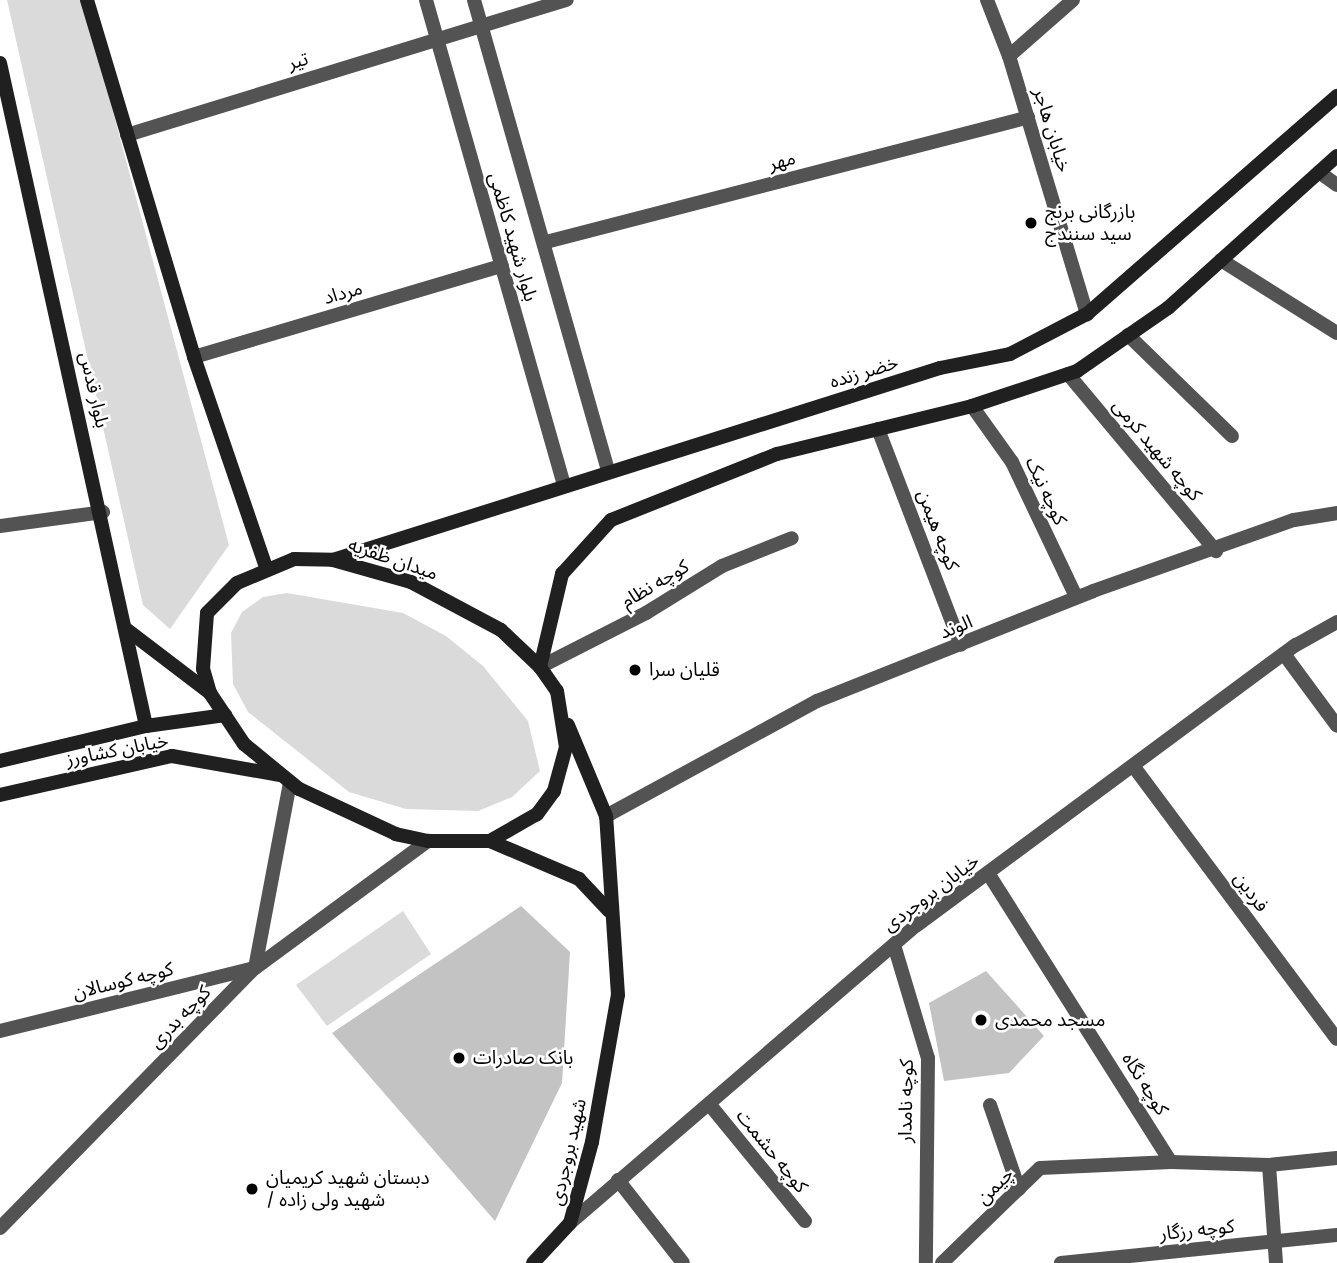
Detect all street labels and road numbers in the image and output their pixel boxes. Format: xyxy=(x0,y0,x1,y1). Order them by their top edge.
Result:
street label: تیر xyxy=(285,47,311,75)
street label: خیابان هاجر xyxy=(1028,85,1076,175)
street label: مهر xyxy=(766,146,798,176)
street label: بلوار شهید کاظمی xyxy=(484,170,542,304)
street label: مرداد xyxy=(321,277,365,309)
street label: بلوار قدس xyxy=(74,350,114,430)
street label: خضر زنده xyxy=(827,351,901,393)
street label: کوچه شهید کرمی xyxy=(1108,394,1206,506)
street label: کوچه نیک xyxy=(1020,453,1072,529)
street label: کوچه هیمن xyxy=(912,486,964,574)
street label: میدان ظفریه xyxy=(345,533,441,585)
street label: کوچه نظام xyxy=(617,555,693,613)
street label: الوند xyxy=(936,610,976,644)
street label: خیابان کشاورز xyxy=(64,729,170,771)
street label: خیابان بروجردی xyxy=(878,849,984,937)
street label: فردین xyxy=(1229,868,1273,916)
street label: کوچه کوسالان xyxy=(70,957,176,1005)
street label: کوچه بدری xyxy=(145,981,215,1053)
street label: کوچه نگاه xyxy=(1117,1048,1173,1120)
street label: کوچه نامدار xyxy=(894,1059,918,1143)
street label: شهید بروجردی xyxy=(545,1096,591,1208)
street label: کوچه حشمت xyxy=(731,1105,813,1197)
street label: چیمن xyxy=(972,1163,1018,1209)
street label: کوچه رزگار xyxy=(1158,1215,1236,1245)

